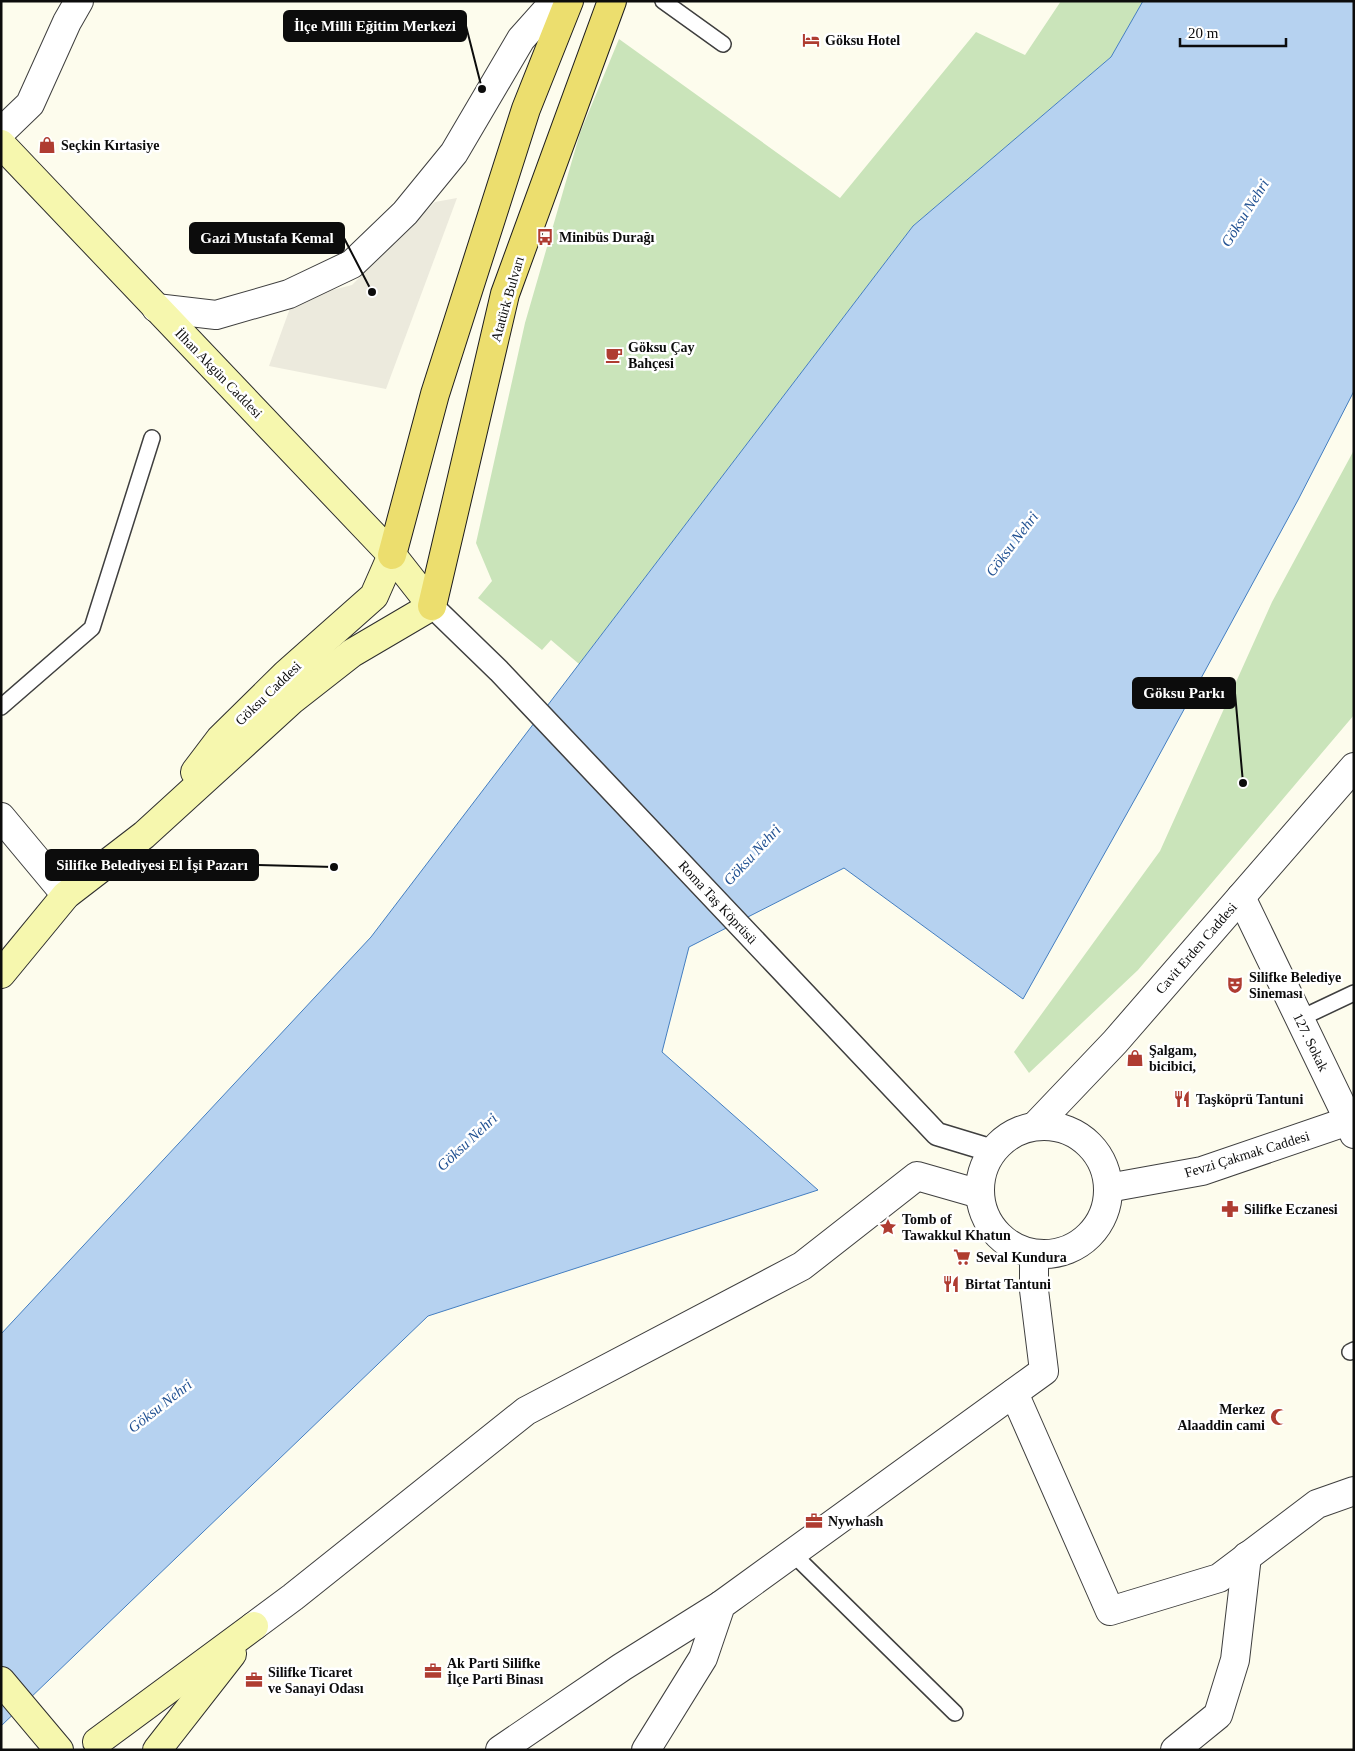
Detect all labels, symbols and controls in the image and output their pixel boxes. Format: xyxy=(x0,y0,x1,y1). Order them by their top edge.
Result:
callout: İlçe Milli Eğitim Merkezi xyxy=(284,11,466,41)
scale bar xyxy=(1180,15,1286,47)
text: İlçe Milli Eğitim Merkezi xyxy=(294,18,456,34)
text: 20 m xyxy=(1188,25,1219,41)
hotel icon: Göksu Hotel xyxy=(801,30,821,50)
place label: Göksu Hotel xyxy=(825,33,900,48)
shop icon: Seçkin Kırtasiye xyxy=(37,135,57,155)
place label: Seçkin Kırtasiye xyxy=(61,138,159,153)
water label: Göksu Nehri xyxy=(1218,176,1272,250)
callout: Gazi Mustafa Kemal xyxy=(190,223,344,253)
bus stop icon: Minibüs Durağı xyxy=(535,227,555,247)
text: Gazi Mustafa Kemal xyxy=(200,230,334,246)
place label: Minibüs Durağı xyxy=(559,230,654,245)
street label: Atatürk Bulvarı xyxy=(488,255,527,344)
street label: İlhan Akgün Caddesi xyxy=(172,326,265,421)
place label: Göksu Çay Bahçesi xyxy=(628,340,695,371)
cafe icon: Göksu Çay Bahçesi xyxy=(604,345,624,365)
water label: Göksu Nehri xyxy=(983,509,1041,579)
street label: Göksu Caddesi xyxy=(233,658,304,728)
callout: Göksu Parkı xyxy=(1133,678,1235,708)
text: Göksu Parkı xyxy=(1143,685,1225,701)
water label: Göksu Nehri xyxy=(720,822,784,888)
callout: Silifke Belediyesi El İşi Pazarı xyxy=(46,850,258,880)
text: Silifke Belediyesi El İşi Pazarı xyxy=(56,857,248,873)
street label: Roma Taş Köprüsü xyxy=(675,858,760,947)
street label: Cavit Erden Caddesi xyxy=(1153,900,1240,997)
place label: Silifke Belediye Sineması xyxy=(1249,970,1341,1001)
theatre icon: Silifke Belediye Sineması xyxy=(1225,975,1245,995)
street label: 127. Sokak xyxy=(1290,1011,1331,1074)
place label: Şalgam, bicibici, xyxy=(1149,1043,1197,1074)
shop icon: Şalgam, bicibici, xyxy=(1125,1048,1145,1068)
restaurant icon: Taşköprü Tantuni xyxy=(1172,1089,1192,1109)
place label: Taşköprü Tantuni xyxy=(1196,1092,1303,1107)
water label: Göksu Nehri xyxy=(434,1110,500,1174)
street label: Fevzi Çakmak Caddesi xyxy=(1183,1128,1312,1181)
pharmacy icon: Silifke Eczanesi xyxy=(1220,1199,1240,1219)
place label: Silifke Eczanesi xyxy=(1244,1202,1338,1217)
place label: Tomb of Tawakkul Khatun xyxy=(902,1212,1011,1243)
place icon: Tomb of Tawakkul Khatun xyxy=(878,1217,898,1237)
supermarket icon: Seval Kundura xyxy=(952,1247,972,1267)
place label: Seval Kundura xyxy=(976,1250,1067,1265)
restaurant icon: Birtat Tantuni xyxy=(941,1274,961,1294)
place label: Birtat Tantuni xyxy=(965,1277,1051,1292)
water label: Göksu Nehri xyxy=(125,1376,195,1436)
place label: Merkez Alaaddin cami xyxy=(1177,1402,1265,1433)
mosque icon: Merkez Alaaddin cami xyxy=(1269,1407,1289,1427)
office icon: Nywhash xyxy=(804,1511,824,1531)
place label: Nywhash xyxy=(828,1514,883,1529)
place label: Ak Parti Silifke İlçe Parti Binası xyxy=(447,1656,544,1687)
office icon: Ak Parti Silifke İlçe Parti Binası xyxy=(423,1661,443,1681)
place label: Silifke Ticaret ve Sanayi Odası xyxy=(268,1665,364,1696)
office icon: Silifke Ticaret ve Sanayi Odası xyxy=(244,1670,264,1690)

